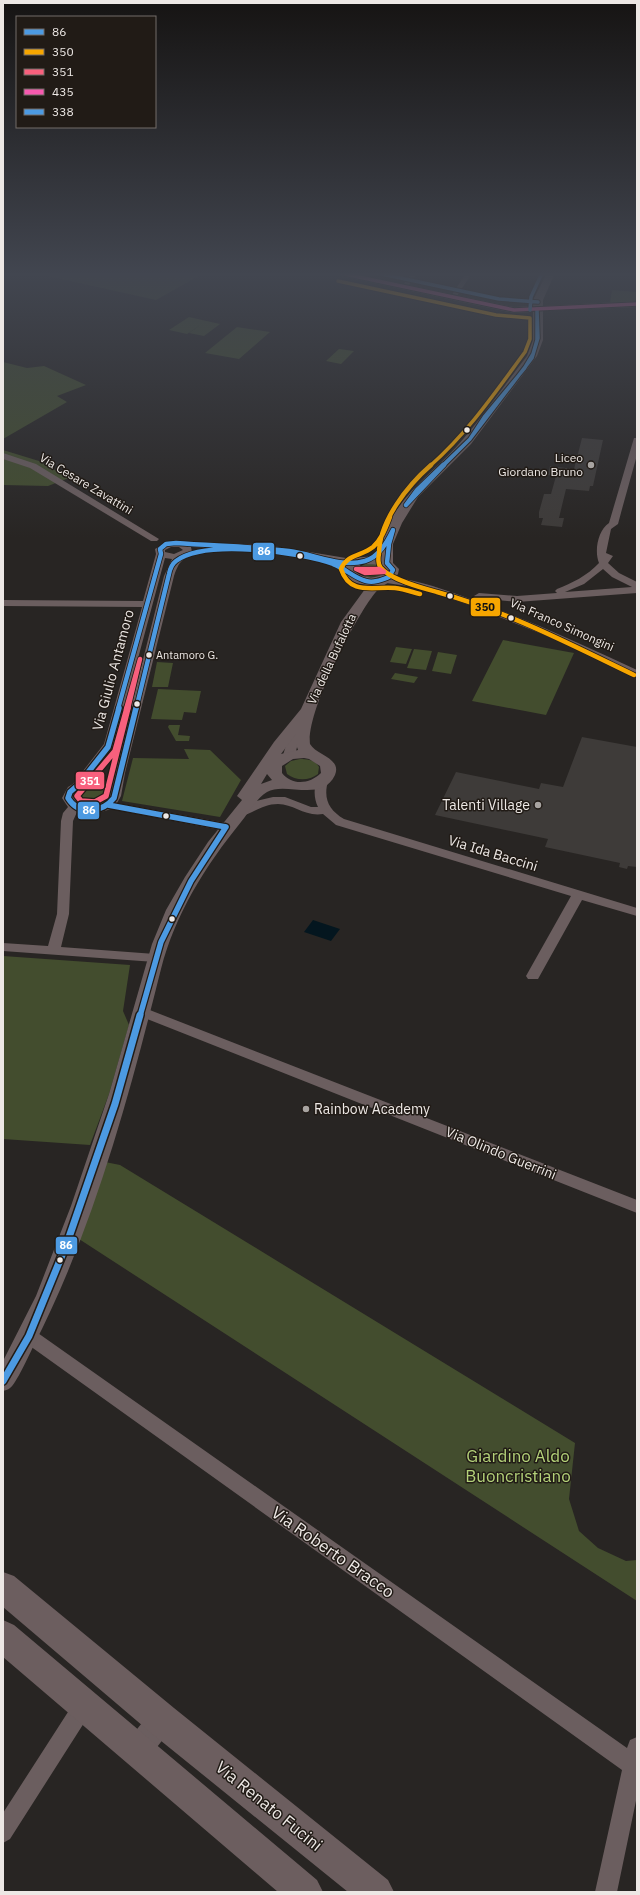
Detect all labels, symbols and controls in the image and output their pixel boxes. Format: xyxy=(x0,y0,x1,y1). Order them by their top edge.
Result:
legend xyxy=(16,16,156,128)
text: 86 xyxy=(52,24,66,39)
text: 350 xyxy=(52,44,74,59)
text: 351 xyxy=(52,64,74,79)
text: 435 xyxy=(52,84,74,99)
text: 338 xyxy=(52,104,74,119)
unlabelled marker xyxy=(462,425,472,435)
street label: Via Cesare Zavattini xyxy=(37,450,136,517)
place label: Liceo Giordano Bruno xyxy=(498,450,583,479)
marker: Liceo Giordano Bruno xyxy=(586,460,596,470)
line badge: 86 xyxy=(252,542,275,561)
text: 86 xyxy=(257,544,271,558)
unlabelled marker xyxy=(295,551,305,561)
unlabelled marker xyxy=(445,591,455,601)
street label: Via Franco Simongini xyxy=(508,595,617,654)
line badge: 350 xyxy=(470,597,501,617)
text: 350 xyxy=(475,600,495,614)
street label: Via Giulio Antamoro xyxy=(88,607,138,733)
street label: Via della Bufalotta xyxy=(304,610,359,707)
unlabelled marker xyxy=(506,613,516,623)
place label: Antamoro G. xyxy=(156,648,218,662)
marker: Antamoro G. xyxy=(144,650,154,660)
unlabelled marker xyxy=(132,699,142,709)
line badge: 351 xyxy=(75,771,105,790)
text: 351 xyxy=(80,774,100,788)
place label: Talenti Village xyxy=(442,796,530,814)
marker: Talenti Village xyxy=(533,800,543,810)
line badge: 86 xyxy=(77,801,100,820)
text: 86 xyxy=(82,803,96,817)
unlabelled marker xyxy=(161,811,171,821)
street label: Via Ida Baccini xyxy=(446,831,540,875)
unlabelled marker xyxy=(167,914,177,924)
place label: Rainbow Academy xyxy=(314,1100,430,1118)
marker: Rainbow Academy xyxy=(301,1104,311,1114)
street label: Via Olindo Guerrini xyxy=(443,1123,559,1183)
line badge: 86 xyxy=(55,1236,78,1255)
text: 86 xyxy=(59,1238,73,1252)
unlabelled marker xyxy=(55,1255,65,1265)
park label: Giardino Aldo Buoncristiano xyxy=(465,1445,571,1487)
street label: Via Roberto Bracco xyxy=(267,1501,399,1603)
street label: Via Renato Fucini xyxy=(211,1756,327,1856)

